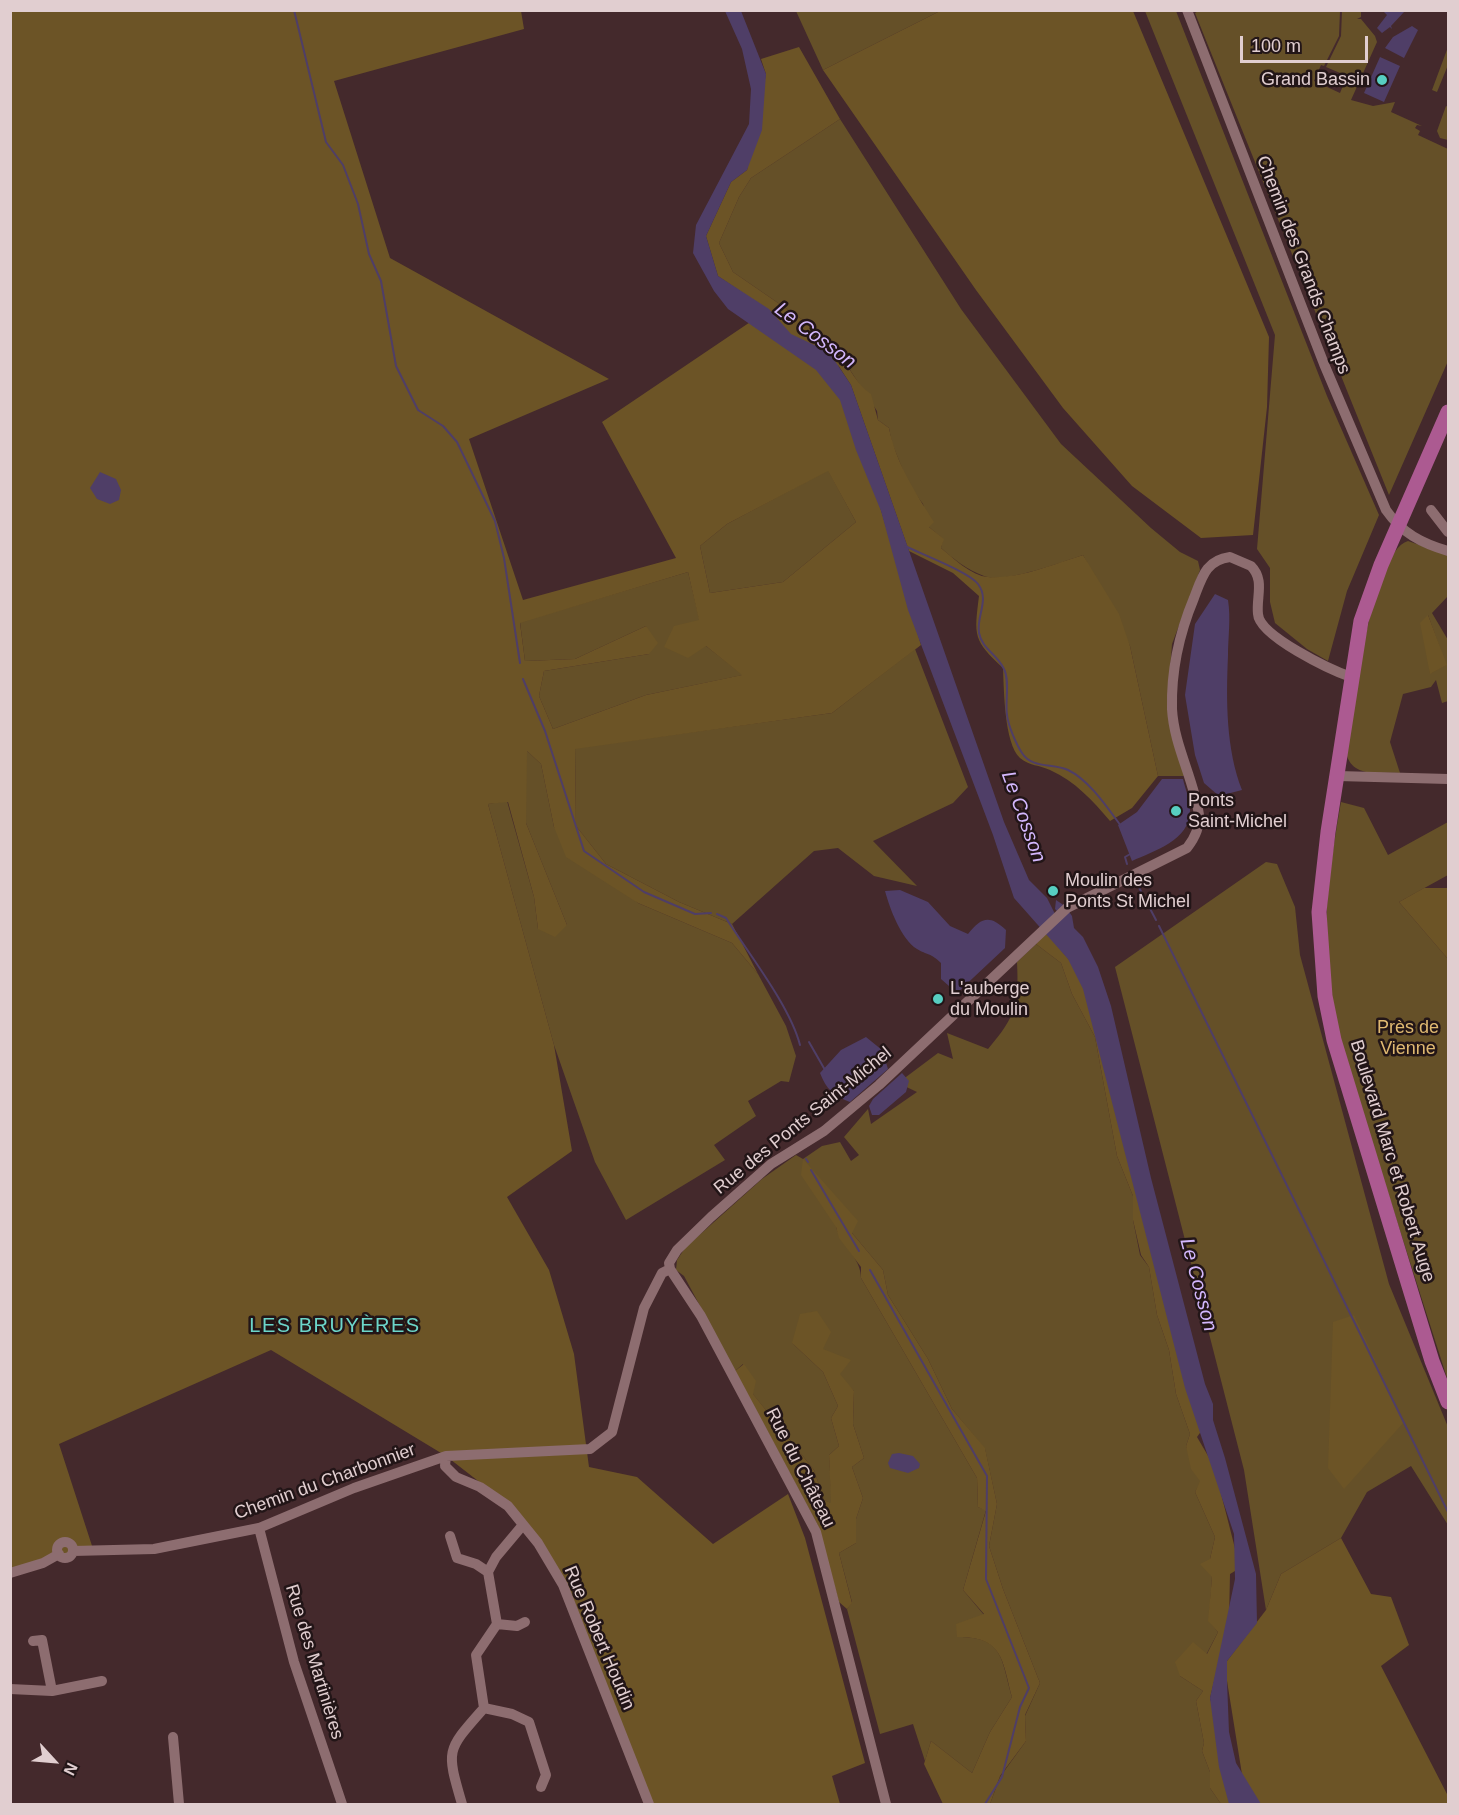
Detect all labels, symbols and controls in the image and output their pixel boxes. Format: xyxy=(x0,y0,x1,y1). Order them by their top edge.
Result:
scale bar xyxy=(1243,24,1370,62)
text: 100 m xyxy=(1251,36,1301,56)
place label: Grand Bassin xyxy=(1261,69,1370,91)
marker: Grand Bassin xyxy=(1375,73,1389,87)
street label: Chemin des Grands Champs xyxy=(1251,153,1355,377)
water label: Le Cosson xyxy=(770,298,860,374)
water label: Le Cosson xyxy=(995,768,1051,866)
place label: Ponts Saint-Michel xyxy=(1188,790,1287,832)
marker: Ponts Saint-Michel xyxy=(1169,804,1183,818)
place label: Moulin des Ponts St Michel xyxy=(1065,870,1190,912)
marker: Moulin des Ponts St Michel xyxy=(1046,884,1060,898)
place label: L'auberge du Moulin xyxy=(950,978,1030,1020)
marker: L'auberge du Moulin xyxy=(931,992,945,1006)
park label: Près de Vienne xyxy=(1377,1017,1439,1060)
street label: Boulevard Marc et Robert Auge xyxy=(1345,1037,1439,1285)
street label: Rue des Ponts Saint-Michel xyxy=(710,1043,896,1199)
water label: Le Cosson xyxy=(1174,1236,1222,1334)
district label: LES BRUYÈRES xyxy=(249,1314,421,1338)
street label: Rue du Château xyxy=(761,1405,839,1531)
street label: Chemin du Charbonnier xyxy=(232,1439,418,1525)
street label: Rue Robert Houdin xyxy=(559,1563,639,1713)
street label: Rue des Martinières xyxy=(280,1582,348,1742)
north arrow xyxy=(24,1731,84,1791)
text: N xyxy=(60,1760,81,1778)

